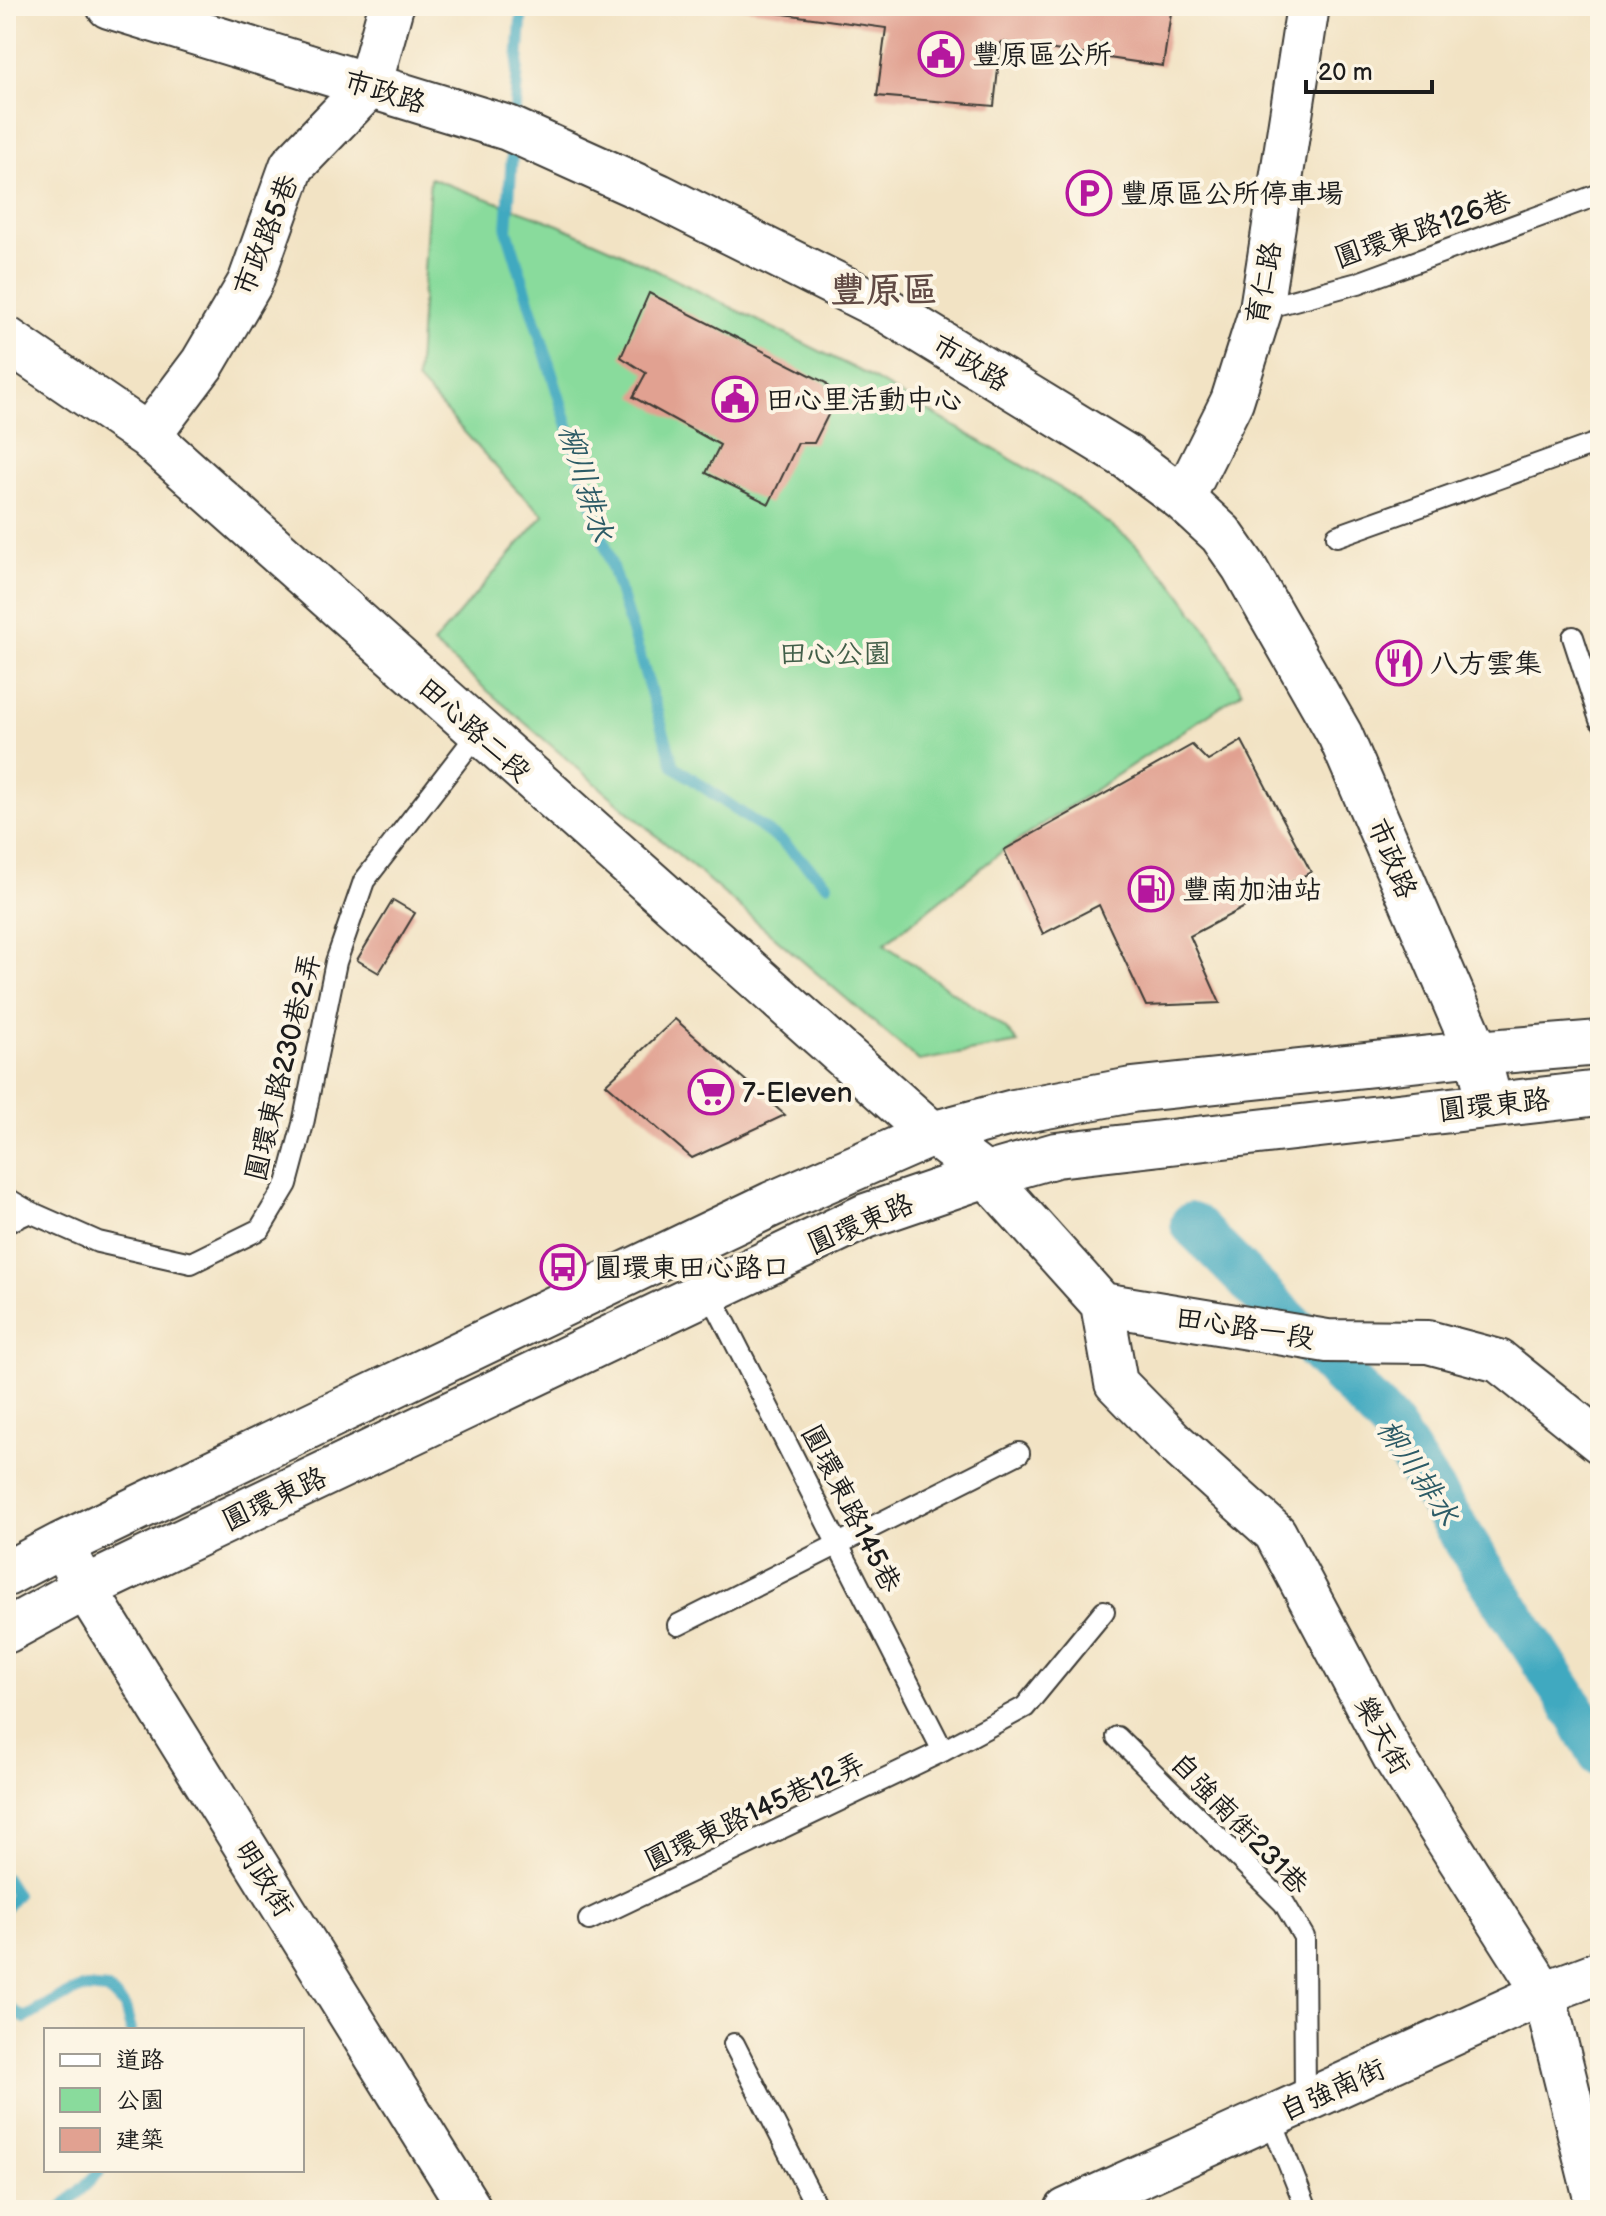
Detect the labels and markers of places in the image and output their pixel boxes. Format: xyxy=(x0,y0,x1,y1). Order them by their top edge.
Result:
public building icon: 豐原區公所 xyxy=(917,30,965,78)
place label: 豐原區公所 xyxy=(972,39,1112,72)
parking icon: 豐原區公所停車場 xyxy=(1065,169,1113,217)
place label: 豐原區公所停車場 xyxy=(1120,178,1344,211)
public building icon: 田心里活動中心 xyxy=(711,375,759,423)
place label: 田心里活動中心 xyxy=(766,384,962,417)
restaurant icon: 八方雲集 xyxy=(1375,639,1423,687)
place label: 八方雲集 xyxy=(1430,648,1542,681)
fuel station icon: 豐南加油站 xyxy=(1127,865,1175,913)
place label: 豐南加油站 xyxy=(1182,874,1322,907)
supermarket icon: 7-Eleven xyxy=(687,1068,735,1116)
place label: 7-Eleven xyxy=(742,1077,853,1110)
bus stop icon: 圓環東田心路口 xyxy=(539,1243,587,1291)
place label: 圓環東田心路口 xyxy=(594,1252,790,1285)

